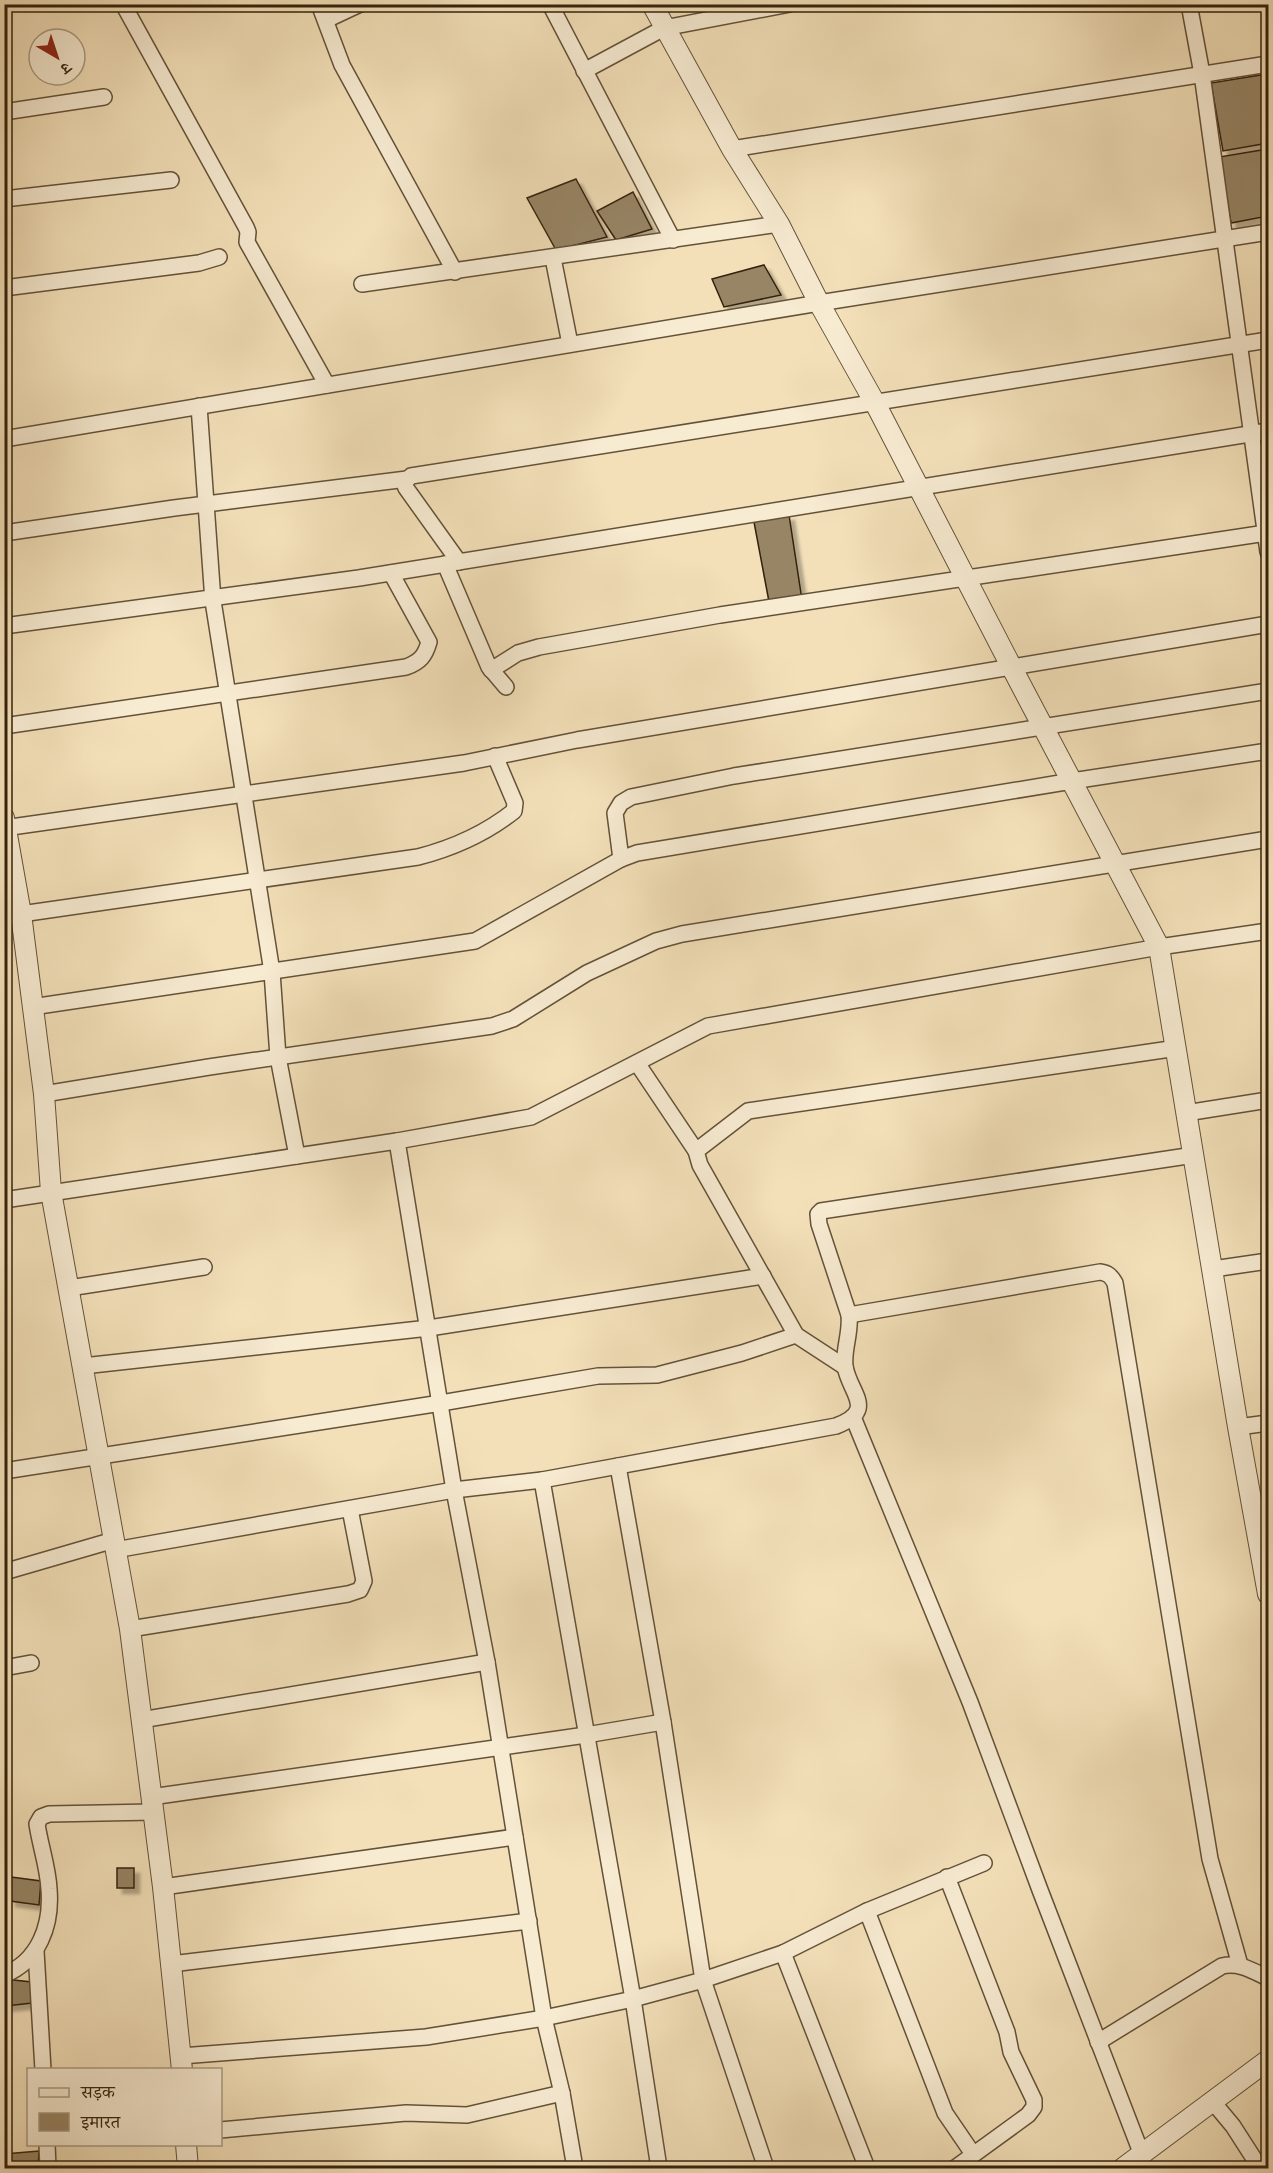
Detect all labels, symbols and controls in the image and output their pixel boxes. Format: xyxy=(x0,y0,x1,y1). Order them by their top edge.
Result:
north arrow xyxy=(27,27,87,87)
text: उ xyxy=(56,58,74,77)
legend xyxy=(27,2068,222,2146)
text: सड़क xyxy=(80,2084,116,2102)
text: इमारत xyxy=(80,2114,121,2132)

